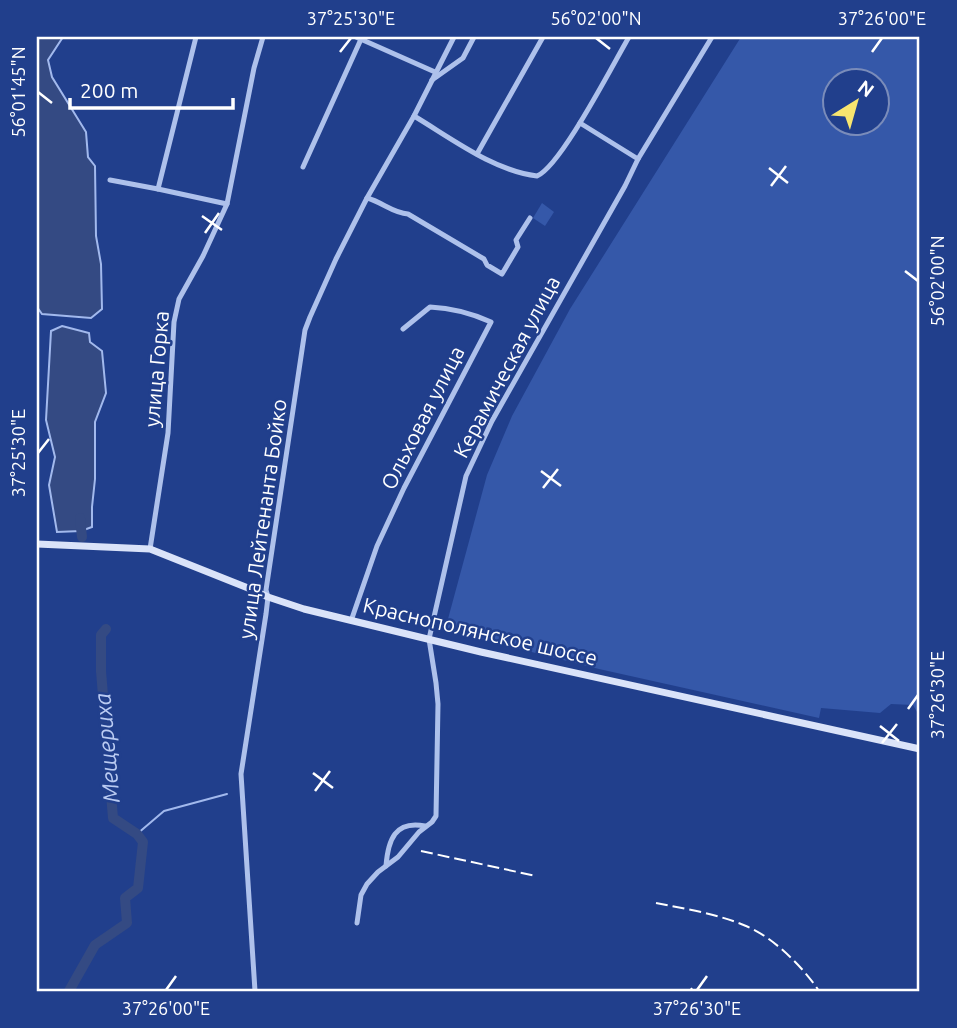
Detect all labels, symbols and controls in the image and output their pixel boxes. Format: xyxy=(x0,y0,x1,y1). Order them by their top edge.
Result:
text: 37°25'30"E xyxy=(307,8,395,28)
text: 56°02'00"N xyxy=(550,8,642,28)
text: 37°26'00"E xyxy=(838,8,926,28)
text: 56°01'45"N xyxy=(8,46,28,138)
scale bar xyxy=(70,66,233,110)
north arrow xyxy=(820,66,890,136)
text: N xyxy=(854,75,879,101)
text: 200 m xyxy=(80,78,138,102)
text: 56°02'00"N xyxy=(927,235,947,327)
street label: Керамическая улица xyxy=(448,271,564,462)
street label: улица Горка xyxy=(139,310,173,428)
street label: Ольховая улица xyxy=(376,342,469,493)
street label: улица Лейтенанта Бойко xyxy=(233,397,291,641)
text: 37°25'30"E xyxy=(8,409,28,497)
street label: Краснополянское шоссе xyxy=(361,592,600,670)
text: 37°26'30"E xyxy=(927,651,947,739)
water label: Мещериха xyxy=(89,692,124,804)
text: 37°26'00"E xyxy=(122,998,210,1018)
text: 37°26'30"E xyxy=(653,998,741,1018)

